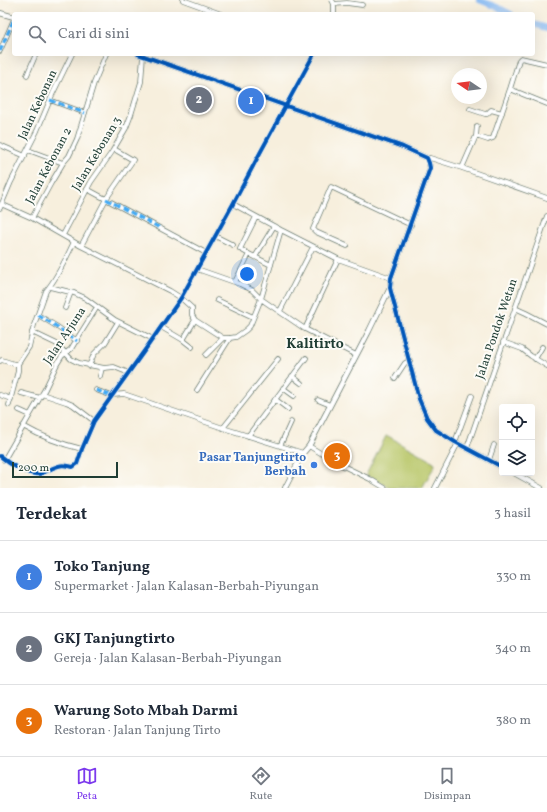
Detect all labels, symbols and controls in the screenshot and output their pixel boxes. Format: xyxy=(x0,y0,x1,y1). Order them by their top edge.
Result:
search box xyxy=(12,12,535,56)
icon: search xyxy=(26,23,48,45)
text: Cari di sini xyxy=(58,24,129,45)
street label: Jalan Kebonan xyxy=(15,67,61,143)
north arrow xyxy=(451,68,487,104)
pin: 2 xyxy=(186,85,212,115)
pin: 1 xyxy=(238,86,264,116)
street label: Jalan Kebonan 3 xyxy=(68,114,126,194)
street label: Jalan Kebonan 2 xyxy=(22,125,76,207)
your location xyxy=(237,264,257,284)
street label: Jalan Pondok Wetan xyxy=(472,277,522,381)
street label: Jalan Arjuna xyxy=(40,304,90,368)
district label: Kalitirto xyxy=(286,335,344,354)
map controls xyxy=(499,404,535,476)
button: locate xyxy=(499,404,535,440)
button: layers xyxy=(499,440,535,476)
pin: 3 xyxy=(324,441,350,471)
place label: Pasar Tanjungtirto Berbah xyxy=(199,450,306,480)
scale bar xyxy=(12,460,118,479)
marker: Pasar Tanjungtirto Berbah xyxy=(309,460,319,470)
text: 200 m xyxy=(18,461,49,476)
text: Terdekat xyxy=(16,503,87,526)
text: 3 hasil xyxy=(494,505,531,523)
text: Toko Tanjung xyxy=(54,557,150,578)
text: 1 xyxy=(26,568,32,586)
text: 330 m xyxy=(496,568,531,586)
text: Supermarket · Jalan Kalasan-Berbah-Piyungan xyxy=(54,578,319,596)
text: GKJ Tanjungtirto xyxy=(54,629,175,650)
text: 2 xyxy=(26,640,32,658)
text: 340 m xyxy=(495,640,531,658)
text: Gereja · Jalan Kalasan-Berbah-Piyungan xyxy=(54,650,282,668)
text: Warung Soto Mbah Darmi xyxy=(54,701,238,722)
text: 3 xyxy=(26,712,32,730)
text: 380 m xyxy=(496,712,531,730)
text: Restoran · Jalan Tanjung Tirto xyxy=(54,722,221,740)
tab: Peta xyxy=(76,765,98,804)
tab: Rute xyxy=(249,765,272,804)
tab: Disimpan xyxy=(424,765,471,804)

